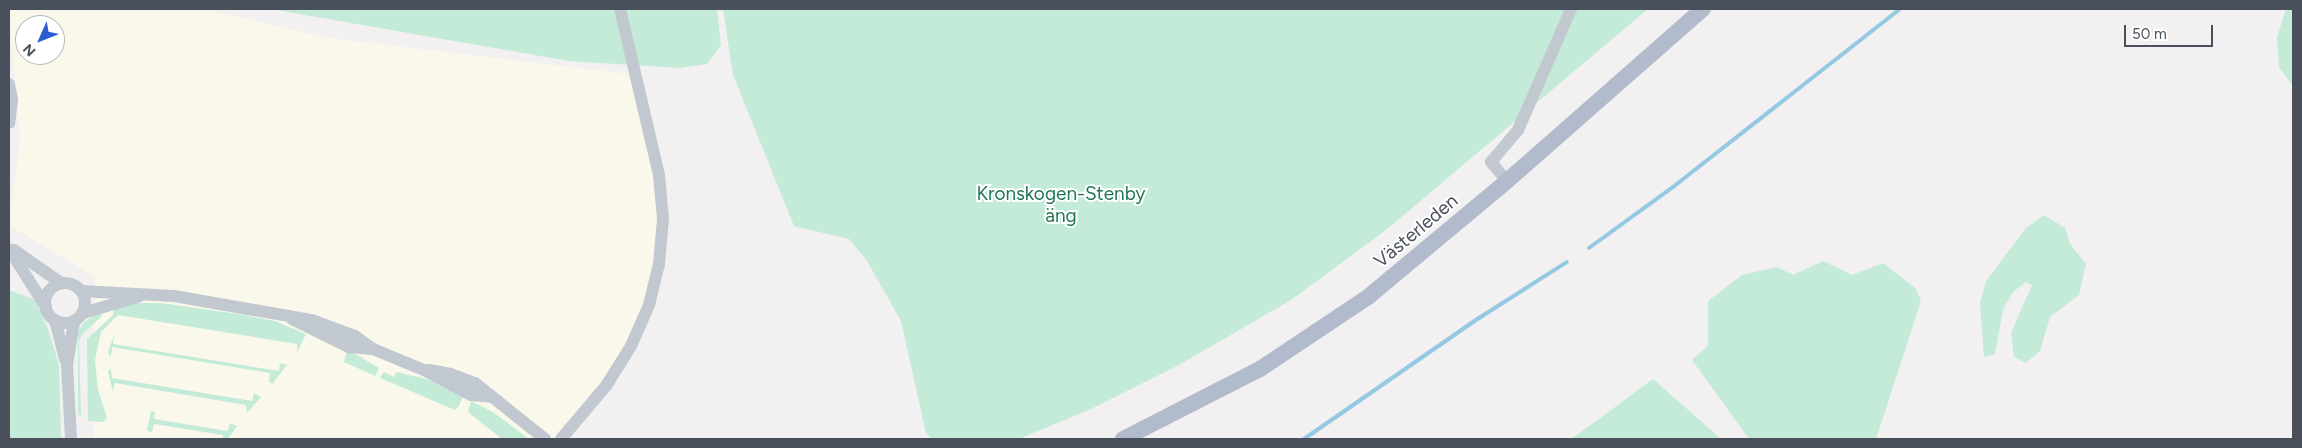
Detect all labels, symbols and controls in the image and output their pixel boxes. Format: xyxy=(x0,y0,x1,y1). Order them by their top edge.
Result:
north arrow xyxy=(15,15,65,65)
scale bar xyxy=(2127,15,2216,47)
text: 50 m xyxy=(2132,25,2167,43)
text: N xyxy=(20,40,39,60)
park label: Kronskogen-Stenby äng xyxy=(976,183,1146,227)
street label: Västerleden xyxy=(1369,189,1463,273)

